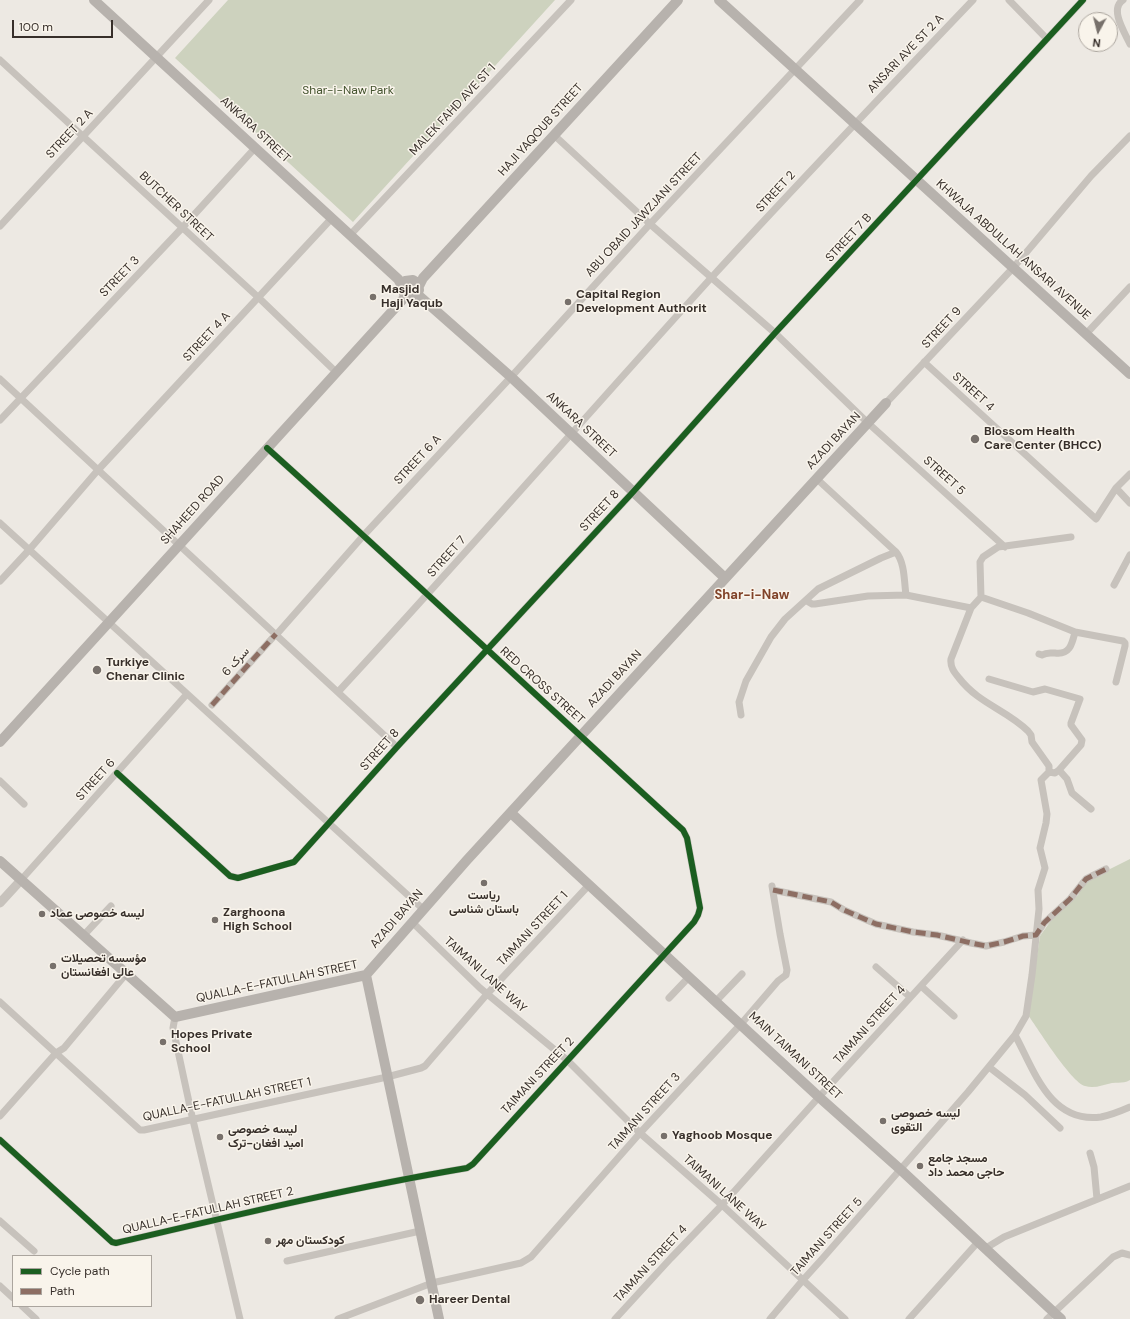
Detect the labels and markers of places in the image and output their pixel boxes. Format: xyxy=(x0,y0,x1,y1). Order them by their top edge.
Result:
place label: Masjid Haji Yaqub xyxy=(381,283,443,311)
place label: Capital Region Development Authorit xyxy=(576,288,707,316)
marker: Masjid Haji Yaqub xyxy=(368,292,378,302)
marker: Capital Region Development Authorit xyxy=(563,297,573,307)
place label: Blossom Health Care Center (BHCC) xyxy=(984,425,1102,453)
marker: Blossom Health Care Center (BHCC) xyxy=(969,433,981,445)
place label: Turkiye Chenar Clinic xyxy=(106,656,185,684)
marker: Turkiye Chenar Clinic xyxy=(91,664,103,676)
marker: ریاست باستان شناسی xyxy=(479,878,489,888)
place label: ریاست باستان شناسی xyxy=(449,889,519,917)
place label: Zarghoona High School xyxy=(223,906,292,934)
place label: لیسه خصوصی عماد xyxy=(50,907,145,921)
marker: لیسه خصوصی عماد xyxy=(37,909,47,919)
marker: Zarghoona High School xyxy=(210,915,220,925)
place label: مؤسسه تحصیلات عالی افغانستان xyxy=(61,952,147,980)
marker: مؤسسه تحصیلات عالی افغانستان xyxy=(48,961,58,971)
place label: Hopes Private School xyxy=(171,1028,252,1056)
marker: Hopes Private School xyxy=(158,1037,168,1047)
place label: لیسه خصوصی التقوی xyxy=(891,1107,960,1135)
marker: لیسه خصوصی التقوی xyxy=(878,1116,888,1126)
place label: لیسه خصوصی امید افغان-ترک xyxy=(228,1123,304,1151)
place label: Yaghoob Mosque xyxy=(672,1129,772,1143)
marker: Yaghoob Mosque xyxy=(659,1131,669,1141)
marker: لیسه خصوصی امید افغان-ترک xyxy=(215,1132,225,1142)
place label: مسجد جامع حاجی محمد داد xyxy=(928,1152,1004,1180)
marker: مسجد جامع حاجی محمد داد xyxy=(915,1161,925,1171)
place label: کودکستان مهر xyxy=(276,1234,345,1248)
marker: کودکستان مهر xyxy=(263,1236,273,1246)
place label: Hareer Dental xyxy=(429,1293,510,1307)
marker: Hareer Dental xyxy=(414,1294,426,1306)

